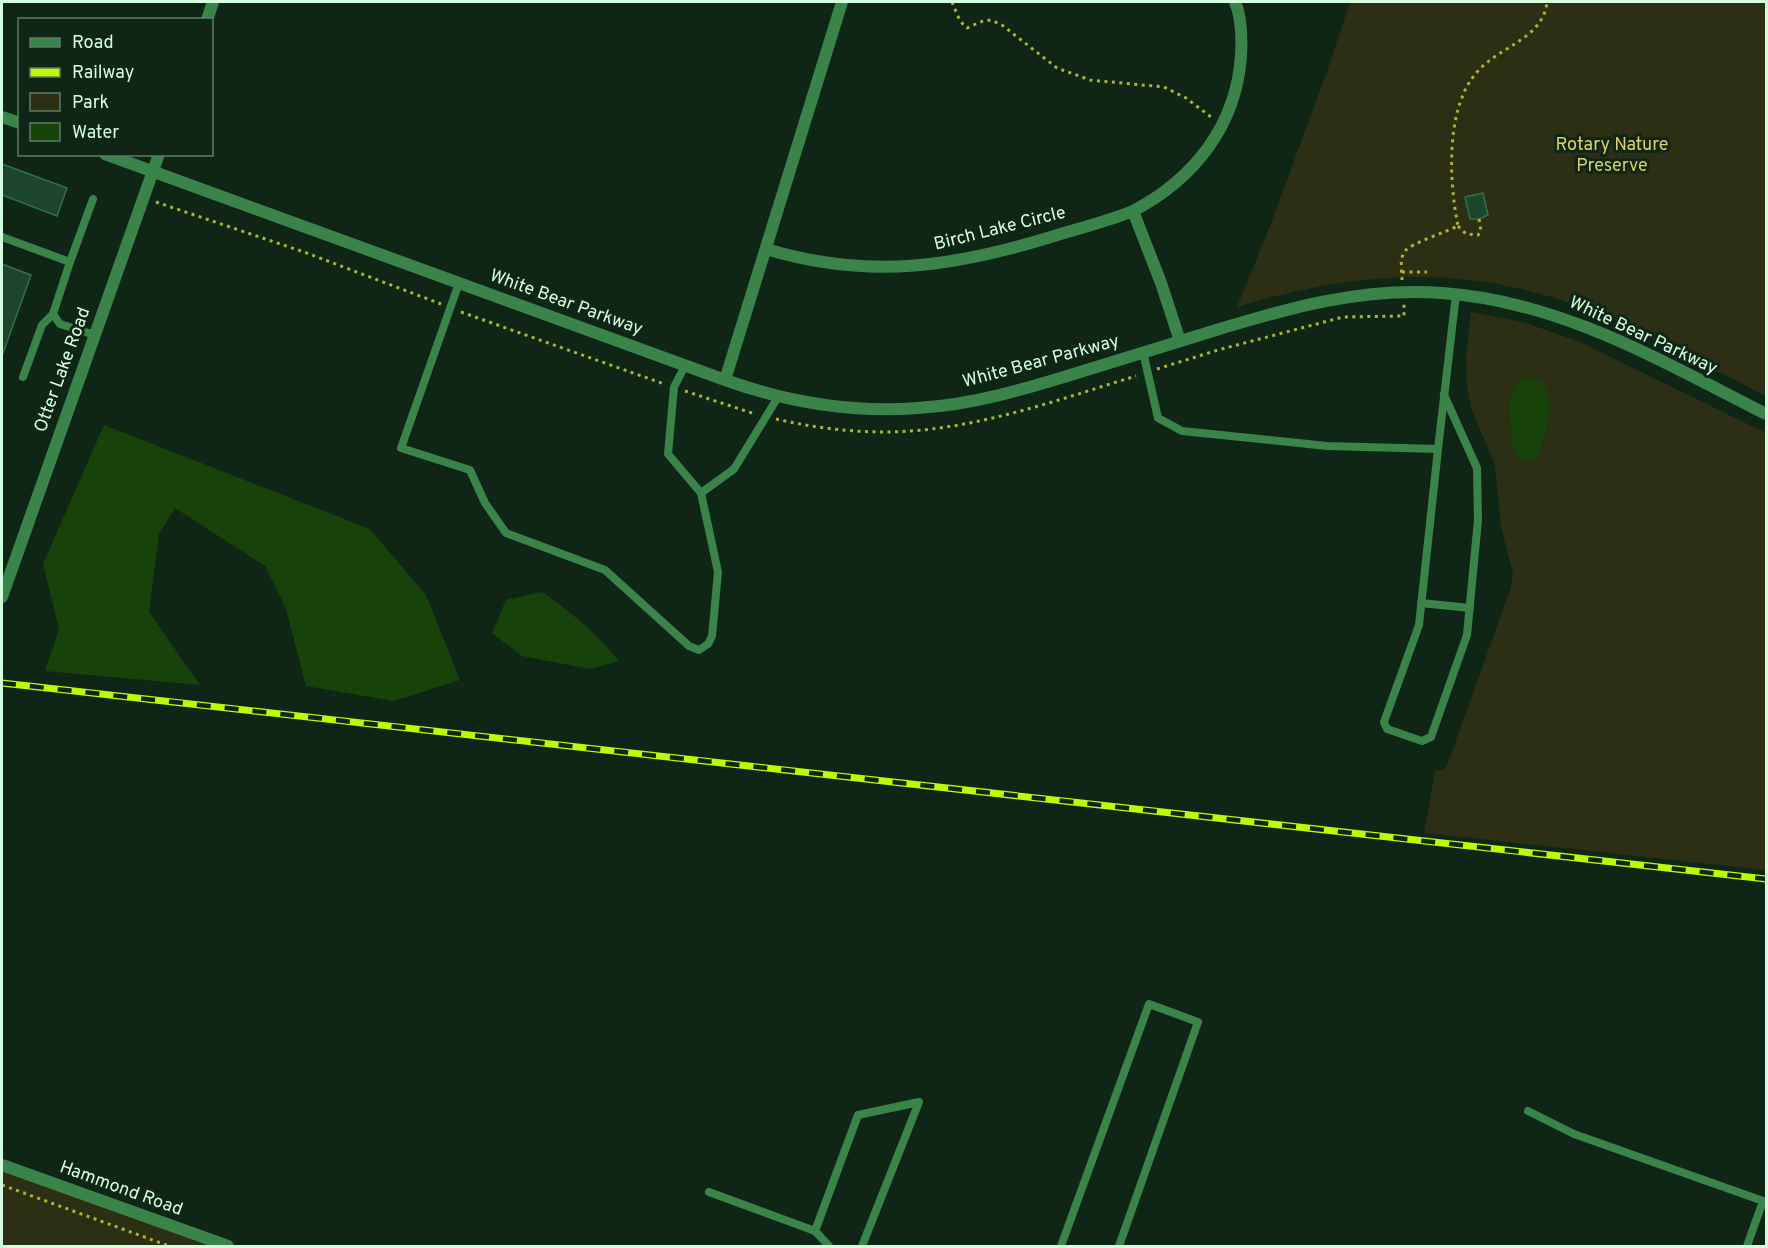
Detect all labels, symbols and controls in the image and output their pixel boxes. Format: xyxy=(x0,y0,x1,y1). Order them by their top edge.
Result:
legend xyxy=(18,18,213,156)
text: Road xyxy=(72,32,114,55)
text: Railway xyxy=(72,62,134,85)
text: Park xyxy=(72,92,109,115)
text: Water xyxy=(72,122,119,145)
park label: Rotary Nature Preserve xyxy=(1556,134,1668,178)
street label: Birch Lake Circle xyxy=(932,202,1068,256)
street label: White Bear Parkway xyxy=(486,265,646,341)
street label: White Bear Parkway xyxy=(1565,291,1721,381)
street label: Otter Lake Road xyxy=(30,304,96,436)
street label: White Bear Parkway xyxy=(960,330,1122,394)
street label: Hammond Road xyxy=(56,1156,186,1222)

